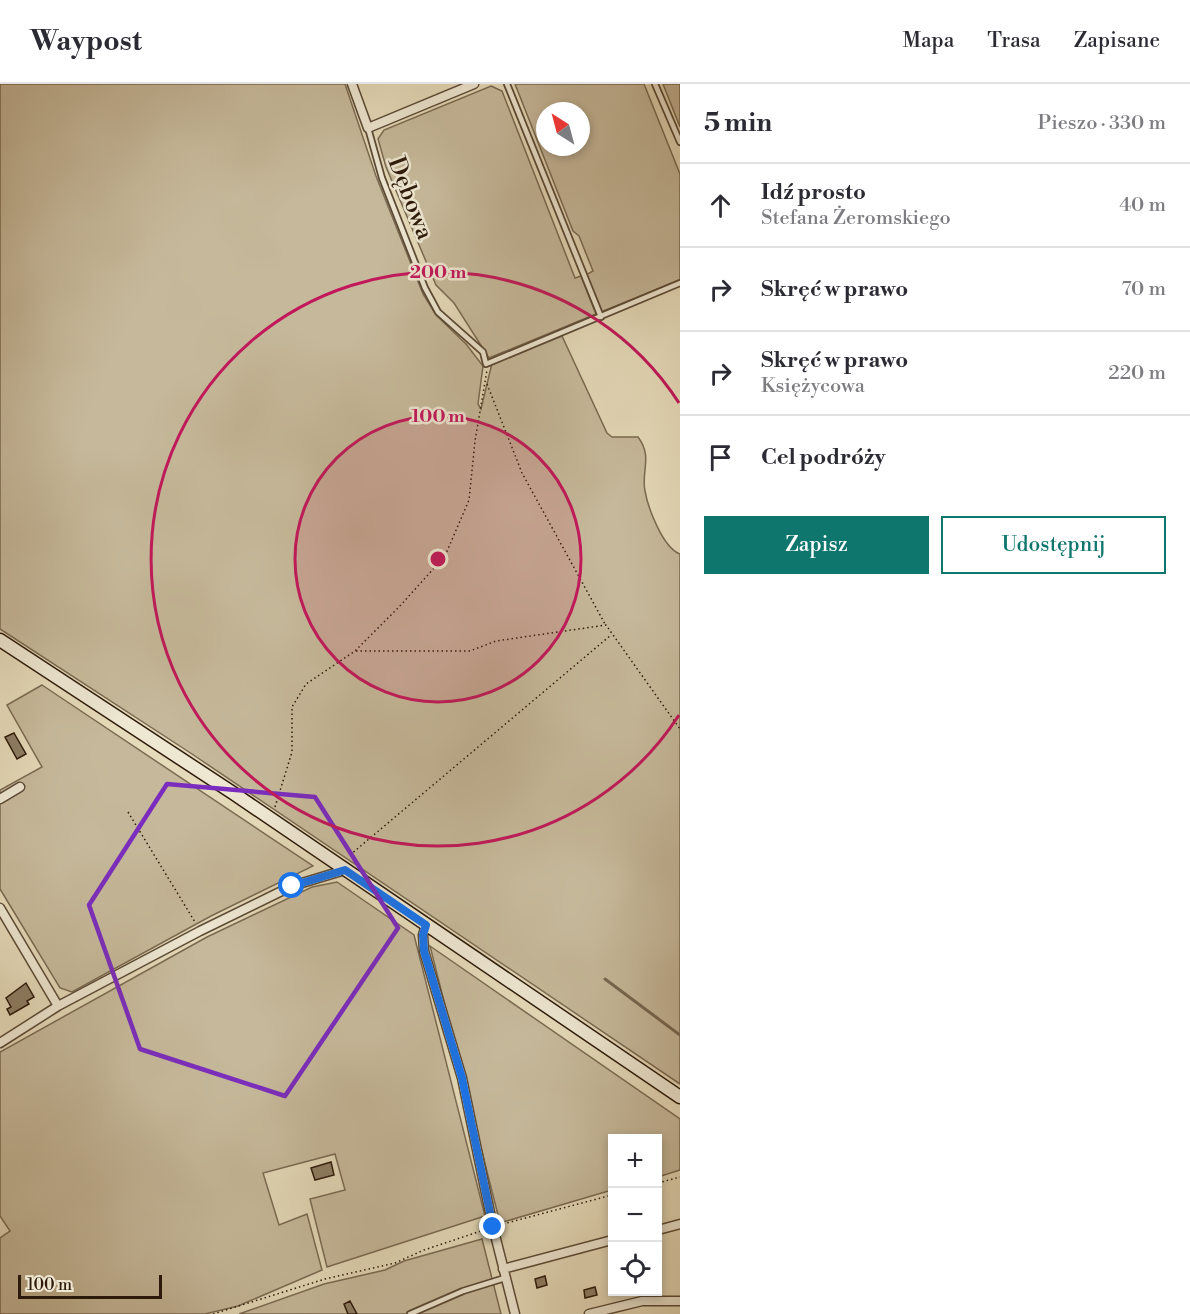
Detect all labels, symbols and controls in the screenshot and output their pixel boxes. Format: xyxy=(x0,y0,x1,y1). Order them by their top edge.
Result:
text: Waypost xyxy=(30,24,142,59)
text: Mapa xyxy=(902,28,954,54)
text: Trasa xyxy=(987,28,1041,54)
text: Zapisane xyxy=(1074,28,1160,54)
north arrow xyxy=(536,102,590,156)
text: 5 min xyxy=(704,107,772,139)
text: Pieszo · 330 m xyxy=(1037,111,1166,136)
street label: Dębowa xyxy=(381,153,440,245)
text: Idź prosto xyxy=(761,179,866,206)
icon: ahead xyxy=(704,189,737,222)
text: 40 m xyxy=(1119,193,1166,218)
text: Stefana Żeromskiego xyxy=(761,206,951,231)
text: 200 m xyxy=(410,261,467,284)
icon: right xyxy=(704,273,737,306)
text: Skręć w prawo xyxy=(761,276,908,303)
text: 70 m xyxy=(1122,277,1166,302)
text: Skręć w prawo xyxy=(761,347,908,374)
icon: right xyxy=(704,357,737,390)
text: 220 m xyxy=(1108,361,1166,386)
text: Księżycowa xyxy=(761,374,865,399)
text: 100 m xyxy=(411,405,465,428)
icon: arrive xyxy=(704,441,737,474)
text: Cel podróży xyxy=(761,444,885,471)
button: Zapisz xyxy=(704,516,929,574)
button: Udostępnij xyxy=(941,516,1166,574)
centre of rings xyxy=(428,549,448,569)
route start xyxy=(278,872,304,898)
map controls xyxy=(608,1134,662,1296)
button: + xyxy=(608,1134,662,1188)
button: − xyxy=(608,1188,662,1242)
route end xyxy=(479,1213,505,1239)
button: locate xyxy=(608,1242,662,1296)
scale bar xyxy=(18,1272,162,1300)
text: 100 m xyxy=(27,1275,72,1295)

